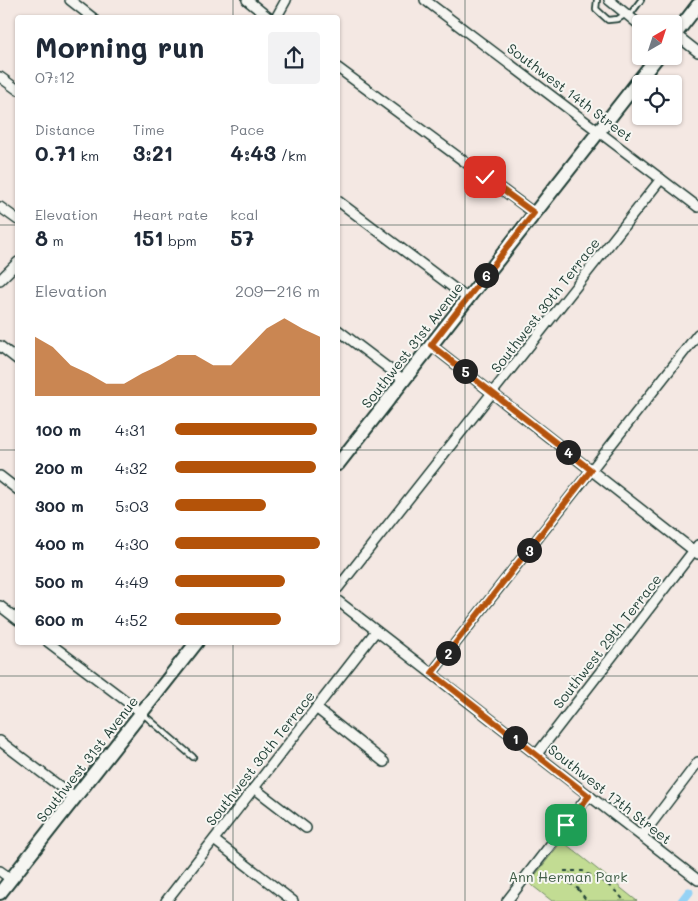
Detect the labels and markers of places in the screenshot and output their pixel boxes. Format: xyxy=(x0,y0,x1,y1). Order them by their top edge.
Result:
pin xyxy=(464,156,506,198)
pin: 6 xyxy=(474,262,498,288)
pin: 5 xyxy=(452,358,478,384)
pin: 4 xyxy=(556,440,580,464)
pin: 3 xyxy=(516,538,542,562)
pin: 2 xyxy=(436,640,460,666)
pin: 1 xyxy=(502,726,528,750)
pin xyxy=(545,804,587,846)

